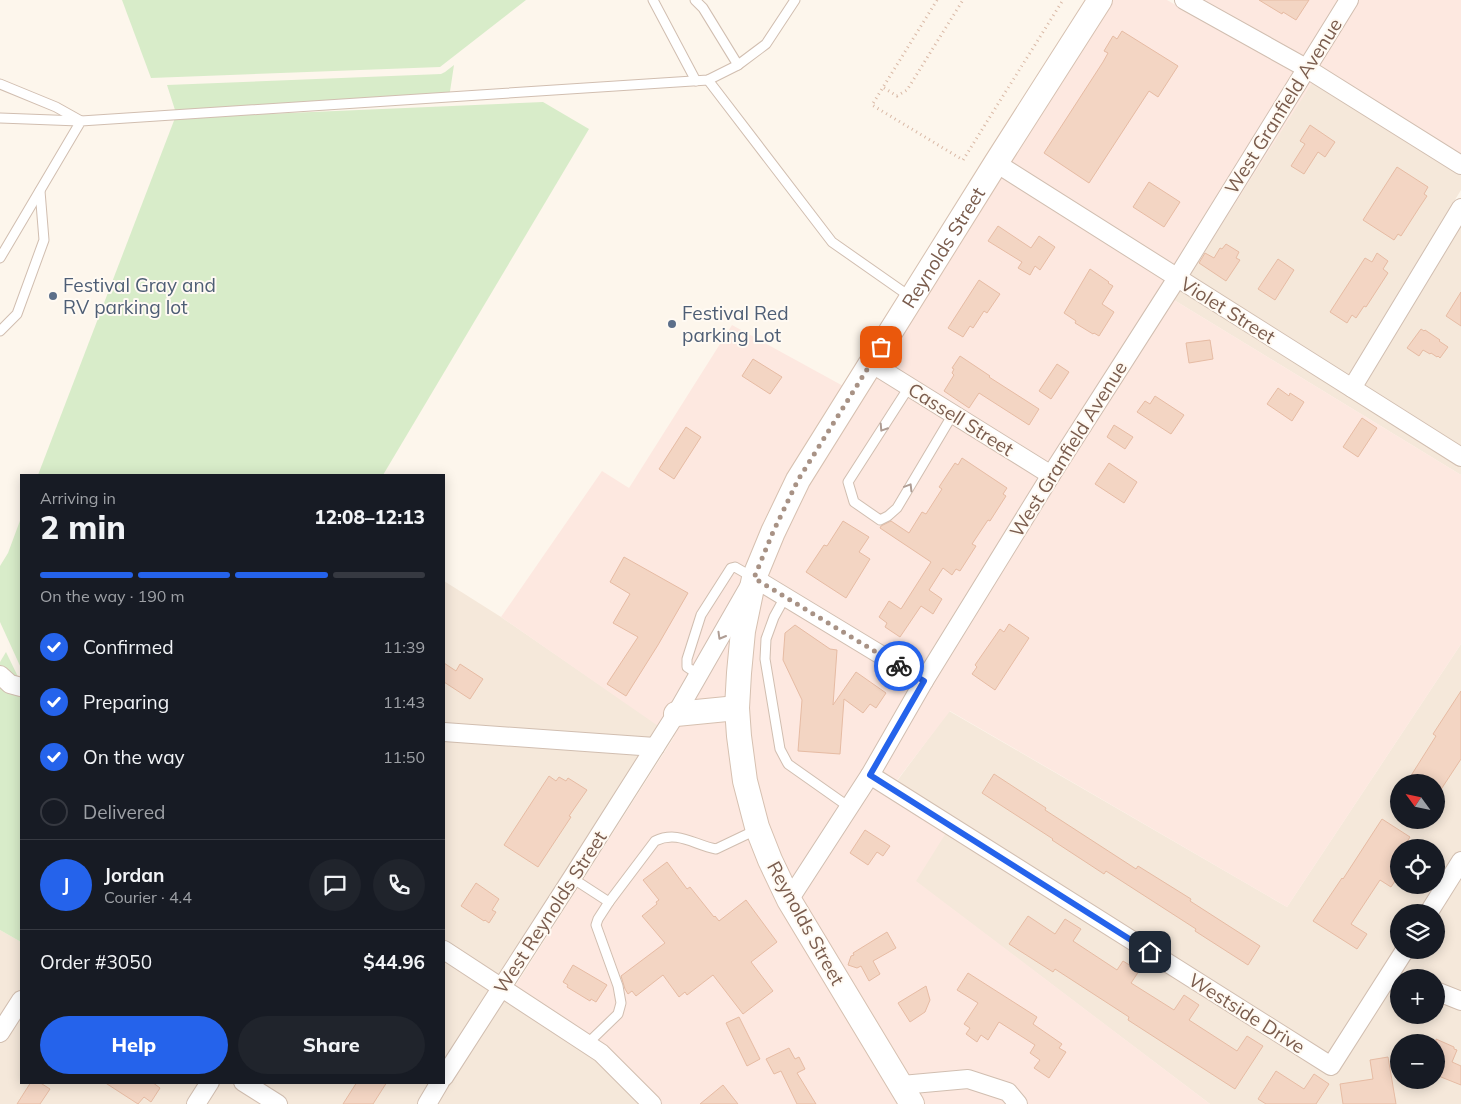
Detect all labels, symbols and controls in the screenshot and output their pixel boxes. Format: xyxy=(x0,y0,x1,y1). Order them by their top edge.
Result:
street label: West Granfield Avenue xyxy=(1219,14,1347,198)
street label: Reynolds Street xyxy=(896,182,990,312)
street label: Violet Street xyxy=(1176,271,1280,349)
place label: Festival Gray and RV parking lot xyxy=(63,273,216,319)
marker: Festival Gray and RV parking lot xyxy=(47,290,59,302)
place label: Festival Red parking Lot xyxy=(682,301,789,347)
marker: Festival Red parking Lot xyxy=(666,318,678,330)
pin xyxy=(860,326,902,368)
icon: bag xyxy=(867,333,895,361)
street label: West Granfield Avenue xyxy=(1004,357,1132,541)
street label: Cassell Street xyxy=(904,377,1018,461)
one-way arrow xyxy=(880,422,889,432)
one-way arrow xyxy=(903,483,913,492)
text: Arriving in xyxy=(40,488,116,508)
text: 12:08–12:13 xyxy=(314,505,425,529)
text: 2 min xyxy=(40,507,126,547)
text: On the way · 190 m xyxy=(40,586,185,606)
one-way arrow xyxy=(718,630,728,639)
icon: check xyxy=(40,633,68,661)
text: Confirmed xyxy=(83,635,174,659)
text: 11:39 xyxy=(383,637,425,657)
courier xyxy=(874,641,924,691)
icon: bike xyxy=(885,652,913,680)
icon: check xyxy=(40,688,68,716)
text: Preparing xyxy=(83,690,169,714)
text: 11:43 xyxy=(383,692,425,712)
icon: check xyxy=(40,743,68,771)
text: On the way xyxy=(83,745,185,769)
text: 11:50 xyxy=(383,747,425,767)
north arrow xyxy=(1390,774,1445,829)
map controls xyxy=(1390,774,1445,1089)
text: Delivered xyxy=(83,800,165,824)
street label: West Reynolds Street xyxy=(488,826,612,998)
button: locate xyxy=(1390,839,1445,894)
street label: Reynolds Street xyxy=(762,857,850,989)
button: chat xyxy=(309,859,361,911)
button: phone xyxy=(373,859,425,911)
text: Jordan xyxy=(104,863,164,887)
text: J xyxy=(63,873,69,897)
text: Courier · 4.4 xyxy=(104,887,192,907)
button: layers xyxy=(1390,904,1445,959)
pin xyxy=(1129,931,1171,973)
icon: home xyxy=(1136,938,1164,966)
text: Order #3050 xyxy=(40,950,152,974)
text: $44.96 xyxy=(363,950,425,974)
street label: Westside Drive xyxy=(1184,968,1310,1058)
button: + xyxy=(1390,969,1445,1024)
button: Help xyxy=(40,1016,228,1074)
button: Share xyxy=(238,1016,425,1074)
button: − xyxy=(1390,1034,1445,1089)

